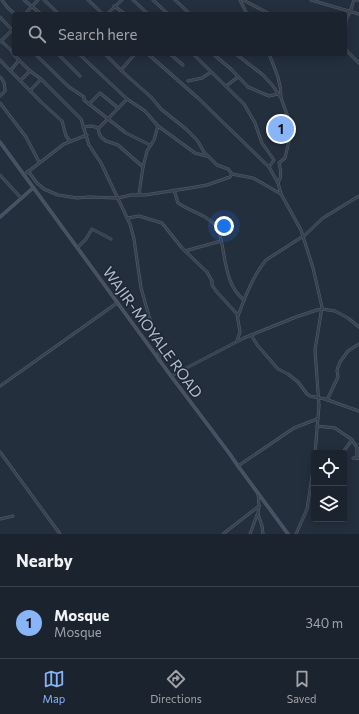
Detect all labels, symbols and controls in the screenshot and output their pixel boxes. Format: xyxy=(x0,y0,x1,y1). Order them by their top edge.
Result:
search box xyxy=(12,12,347,56)
icon: search xyxy=(26,23,48,45)
text: Search here xyxy=(58,25,137,43)
pin: 1 xyxy=(268,114,294,144)
your location xyxy=(214,216,234,236)
street label: WAJIR-MOYALE ROAD xyxy=(99,263,207,401)
map controls xyxy=(311,450,347,522)
button: locate xyxy=(311,450,347,486)
button: layers xyxy=(311,486,347,522)
text: Nearby xyxy=(16,550,73,571)
text: Mosque xyxy=(54,606,109,624)
text: 1 xyxy=(26,615,32,631)
text: 340 m xyxy=(305,615,343,631)
text: Mosque xyxy=(54,624,102,640)
tab: Map xyxy=(43,668,65,705)
tab: Directions xyxy=(150,668,202,705)
tab: Saved xyxy=(287,668,316,705)

